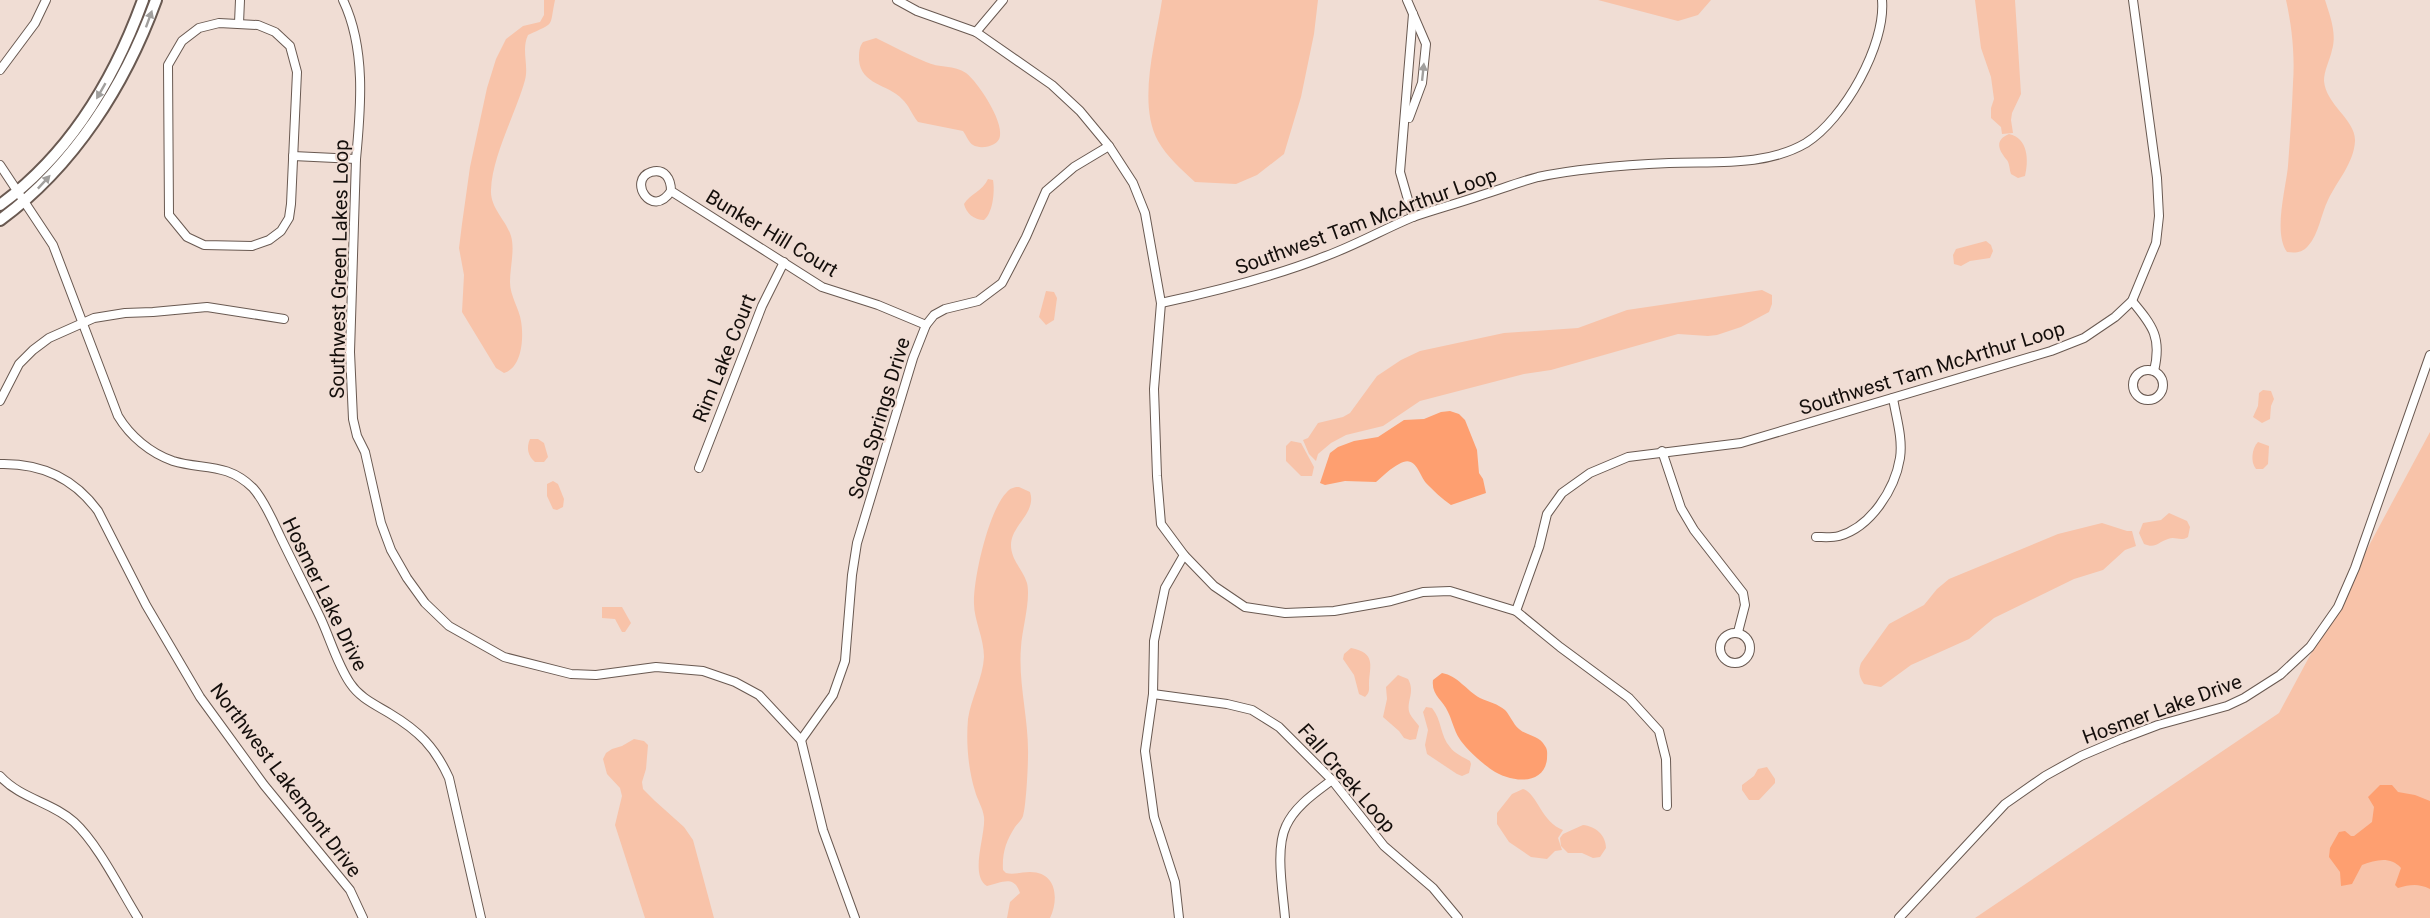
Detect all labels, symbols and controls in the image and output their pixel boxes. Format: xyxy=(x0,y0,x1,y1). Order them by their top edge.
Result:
one-way arrow xyxy=(145,10,154,28)
one-way arrow xyxy=(1418,62,1428,81)
one-way arrow xyxy=(96,83,106,100)
street label: Southwest Green Lakes Loop xyxy=(325,139,353,399)
street label: Southwest Tam McArthur Loop xyxy=(1232,162,1500,280)
one-way arrow xyxy=(37,174,51,189)
street label: Bunker Hill Court xyxy=(702,184,842,282)
street label: Rim Lake Court xyxy=(687,290,761,426)
street label: Southwest Tam McArthur Loop xyxy=(1796,316,2068,420)
street label: Soda Springs Drive xyxy=(843,334,915,502)
street label: Hosmer Lake Drive xyxy=(277,513,373,675)
street label: Hosmer Lake Drive xyxy=(2079,669,2245,749)
street label: Northwest Lakemont Drive xyxy=(205,678,367,882)
street label: Fall Creek Loop xyxy=(1293,718,1401,838)

